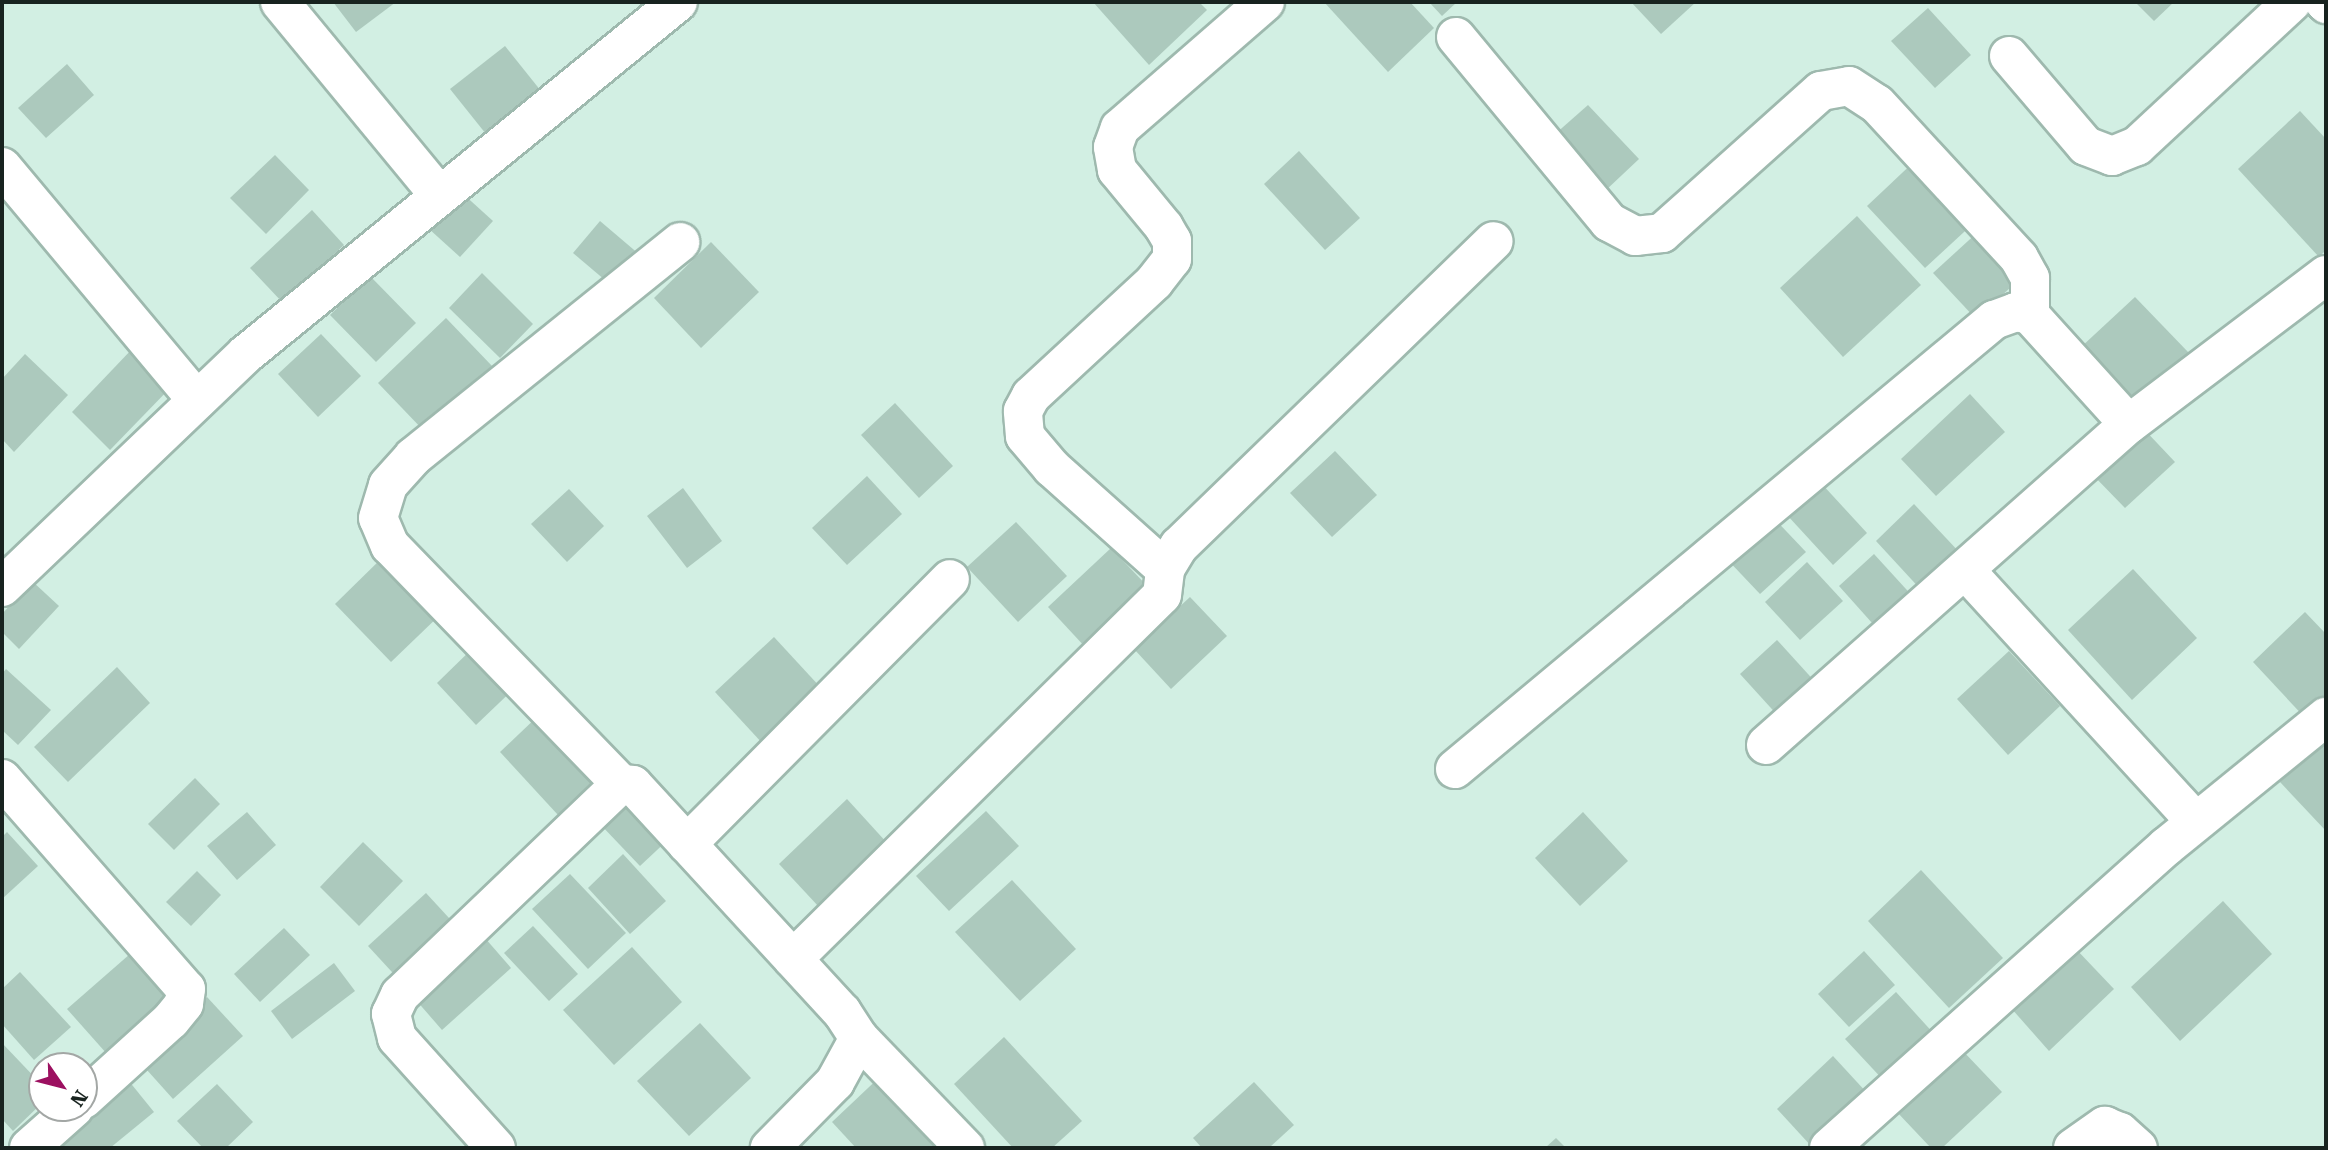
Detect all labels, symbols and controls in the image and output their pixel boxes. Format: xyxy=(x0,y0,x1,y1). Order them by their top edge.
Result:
north arrow xyxy=(28,1052,98,1122)
text: N xyxy=(65,1086,93,1111)

